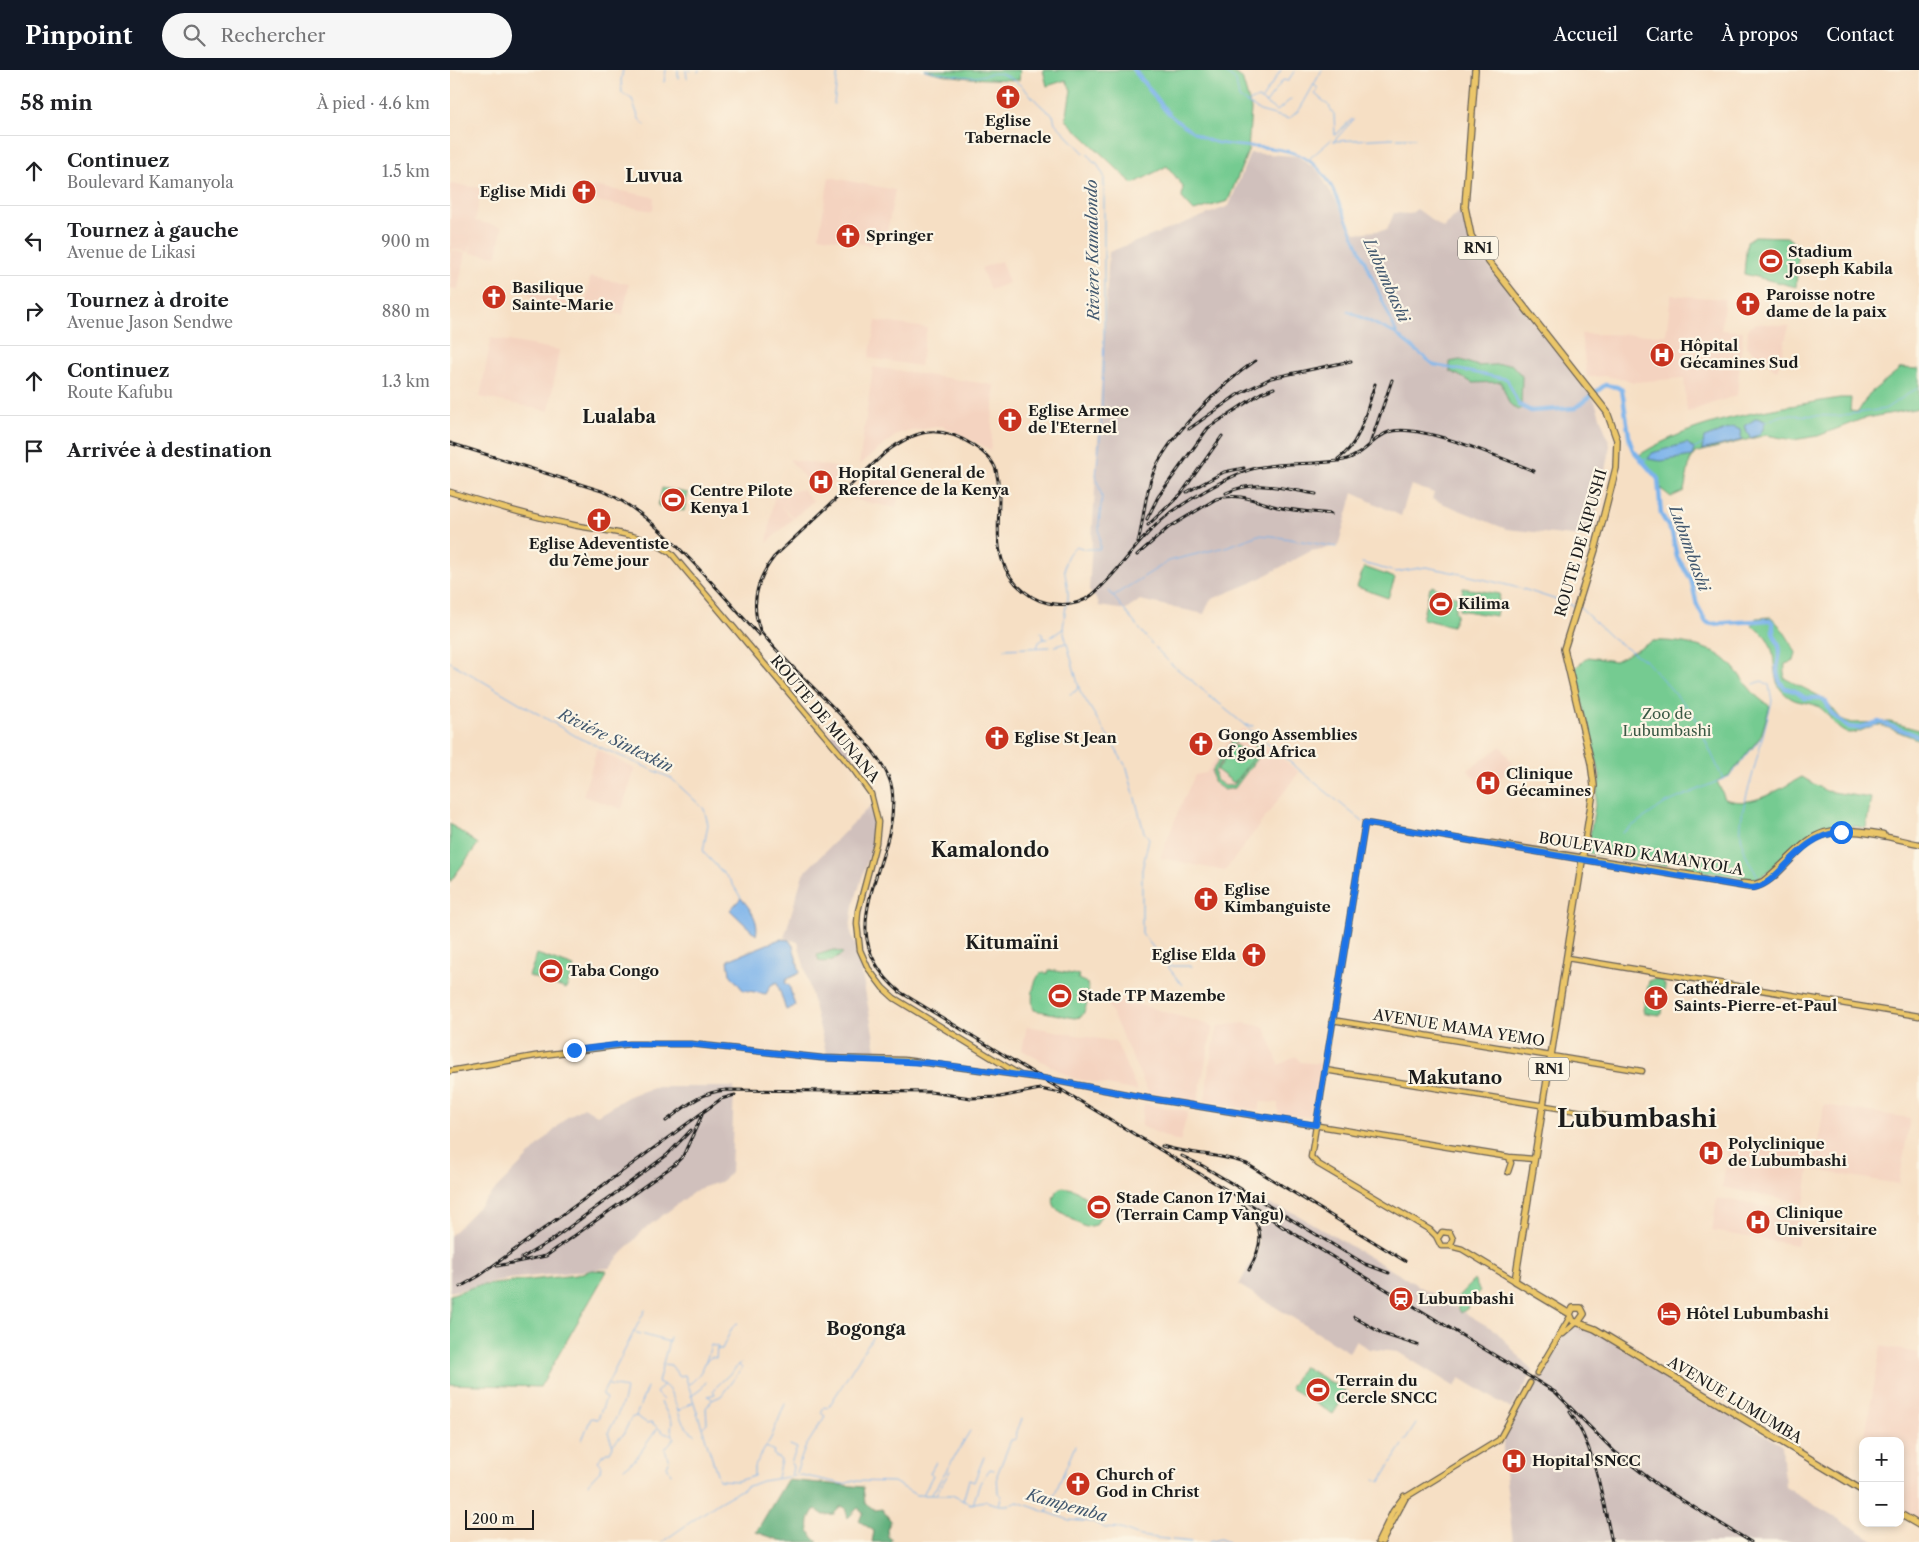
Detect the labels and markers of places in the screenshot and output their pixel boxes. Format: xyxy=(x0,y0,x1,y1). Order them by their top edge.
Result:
church icon: Eglise Tabernacle xyxy=(995,84,1021,110)
place label: Eglise Tabernacle xyxy=(965,111,1051,147)
church icon: Eglise Midi xyxy=(571,179,597,205)
place label: Eglise Midi xyxy=(480,182,567,201)
church icon: Springer xyxy=(835,223,861,249)
place label: Springer xyxy=(866,226,934,245)
place label: Stadium Joseph Kabila xyxy=(1785,242,1893,278)
sports icon: Stadium Joseph Kabila xyxy=(1758,248,1784,274)
place label: Basilique Sainte-Marie xyxy=(512,278,613,314)
church icon: Basilique Sainte-Marie xyxy=(481,284,507,310)
place label: Paroisse notre dame de la paix xyxy=(1766,285,1887,321)
church icon: Paroisse notre dame de la paix xyxy=(1735,291,1761,317)
place label: Hôpital Gécamines Sud xyxy=(1680,336,1798,372)
hospital icon: Hôpital Gécamines Sud xyxy=(1649,342,1675,368)
place label: Eglise Armee de l'Eternel xyxy=(1028,401,1129,437)
church icon: Eglise Armee de l'Eternel xyxy=(997,407,1023,433)
place label: Hopital General de Reference de la Kenya xyxy=(838,463,1010,499)
hospital icon: Hopital General de Reference de la Kenya xyxy=(808,469,834,495)
place label: Centre Pilote Kenya 1 xyxy=(690,481,793,517)
sports icon: Centre Pilote Kenya 1 xyxy=(660,487,686,513)
church icon: Eglise Adeventiste du 7ème jour xyxy=(586,507,612,533)
place label: Eglise Adeventiste du 7ème jour xyxy=(529,534,669,570)
sports icon: Kilima xyxy=(1428,591,1454,617)
place label: Kilima xyxy=(1458,594,1510,613)
church icon: Eglise St Jean xyxy=(984,725,1010,751)
place label: Gongo Assemblies of god Africa xyxy=(1218,725,1358,761)
place label: Eglise St Jean xyxy=(1014,728,1118,747)
church icon: Gongo Assemblies of god Africa xyxy=(1188,731,1214,757)
place label: Clinique Gécamines xyxy=(1506,764,1591,800)
hospital icon: Clinique Gécamines xyxy=(1475,770,1501,796)
place label: Eglise Kimbanguiste xyxy=(1224,880,1331,916)
church icon: Eglise Kimbanguiste xyxy=(1193,886,1219,912)
church icon: Eglise Elda xyxy=(1241,942,1267,968)
place label: Eglise Elda xyxy=(1151,945,1236,964)
sports icon: Taba Congo xyxy=(538,958,564,984)
place label: Taba Congo xyxy=(568,961,659,980)
place label: Cathédrale Saints-Pierre-et-Paul xyxy=(1674,979,1837,1015)
sports icon: Stade TP Mazembe xyxy=(1047,983,1073,1009)
church icon: Cathédrale Saints-Pierre-et-Paul xyxy=(1643,985,1669,1011)
place label: Stade TP Mazembe xyxy=(1078,986,1226,1005)
place label: Polyclinique de Lubumbashi xyxy=(1728,1134,1847,1170)
hospital icon: Polyclinique de Lubumbashi xyxy=(1698,1140,1724,1166)
place label: Stade Canon 17 Mai (Terrain Camp Vangu) xyxy=(1116,1188,1284,1224)
sports icon: Stade Canon 17 Mai (Terrain Camp Vangu) xyxy=(1086,1194,1112,1220)
place label: Clinique Universitaire xyxy=(1776,1203,1877,1239)
hospital icon: Clinique Universitaire xyxy=(1745,1209,1771,1235)
station icon: Lubumbashi xyxy=(1388,1286,1414,1312)
place label: Lubumbashi xyxy=(1418,1289,1515,1308)
hotel icon: Hôtel Lubumbashi xyxy=(1656,1301,1682,1327)
place label: Hôtel Lubumbashi xyxy=(1686,1304,1830,1323)
place label: Terrain du Cercle SNCC xyxy=(1336,1371,1437,1407)
sports icon: Terrain du Cercle SNCC xyxy=(1305,1377,1331,1403)
hospital icon: Hopital SNCC xyxy=(1501,1448,1527,1474)
place label: Hopital SNCC xyxy=(1532,1451,1641,1470)
place label: Church of God in Christ xyxy=(1096,1465,1199,1501)
church icon: Church of God in Christ xyxy=(1065,1471,1091,1497)

